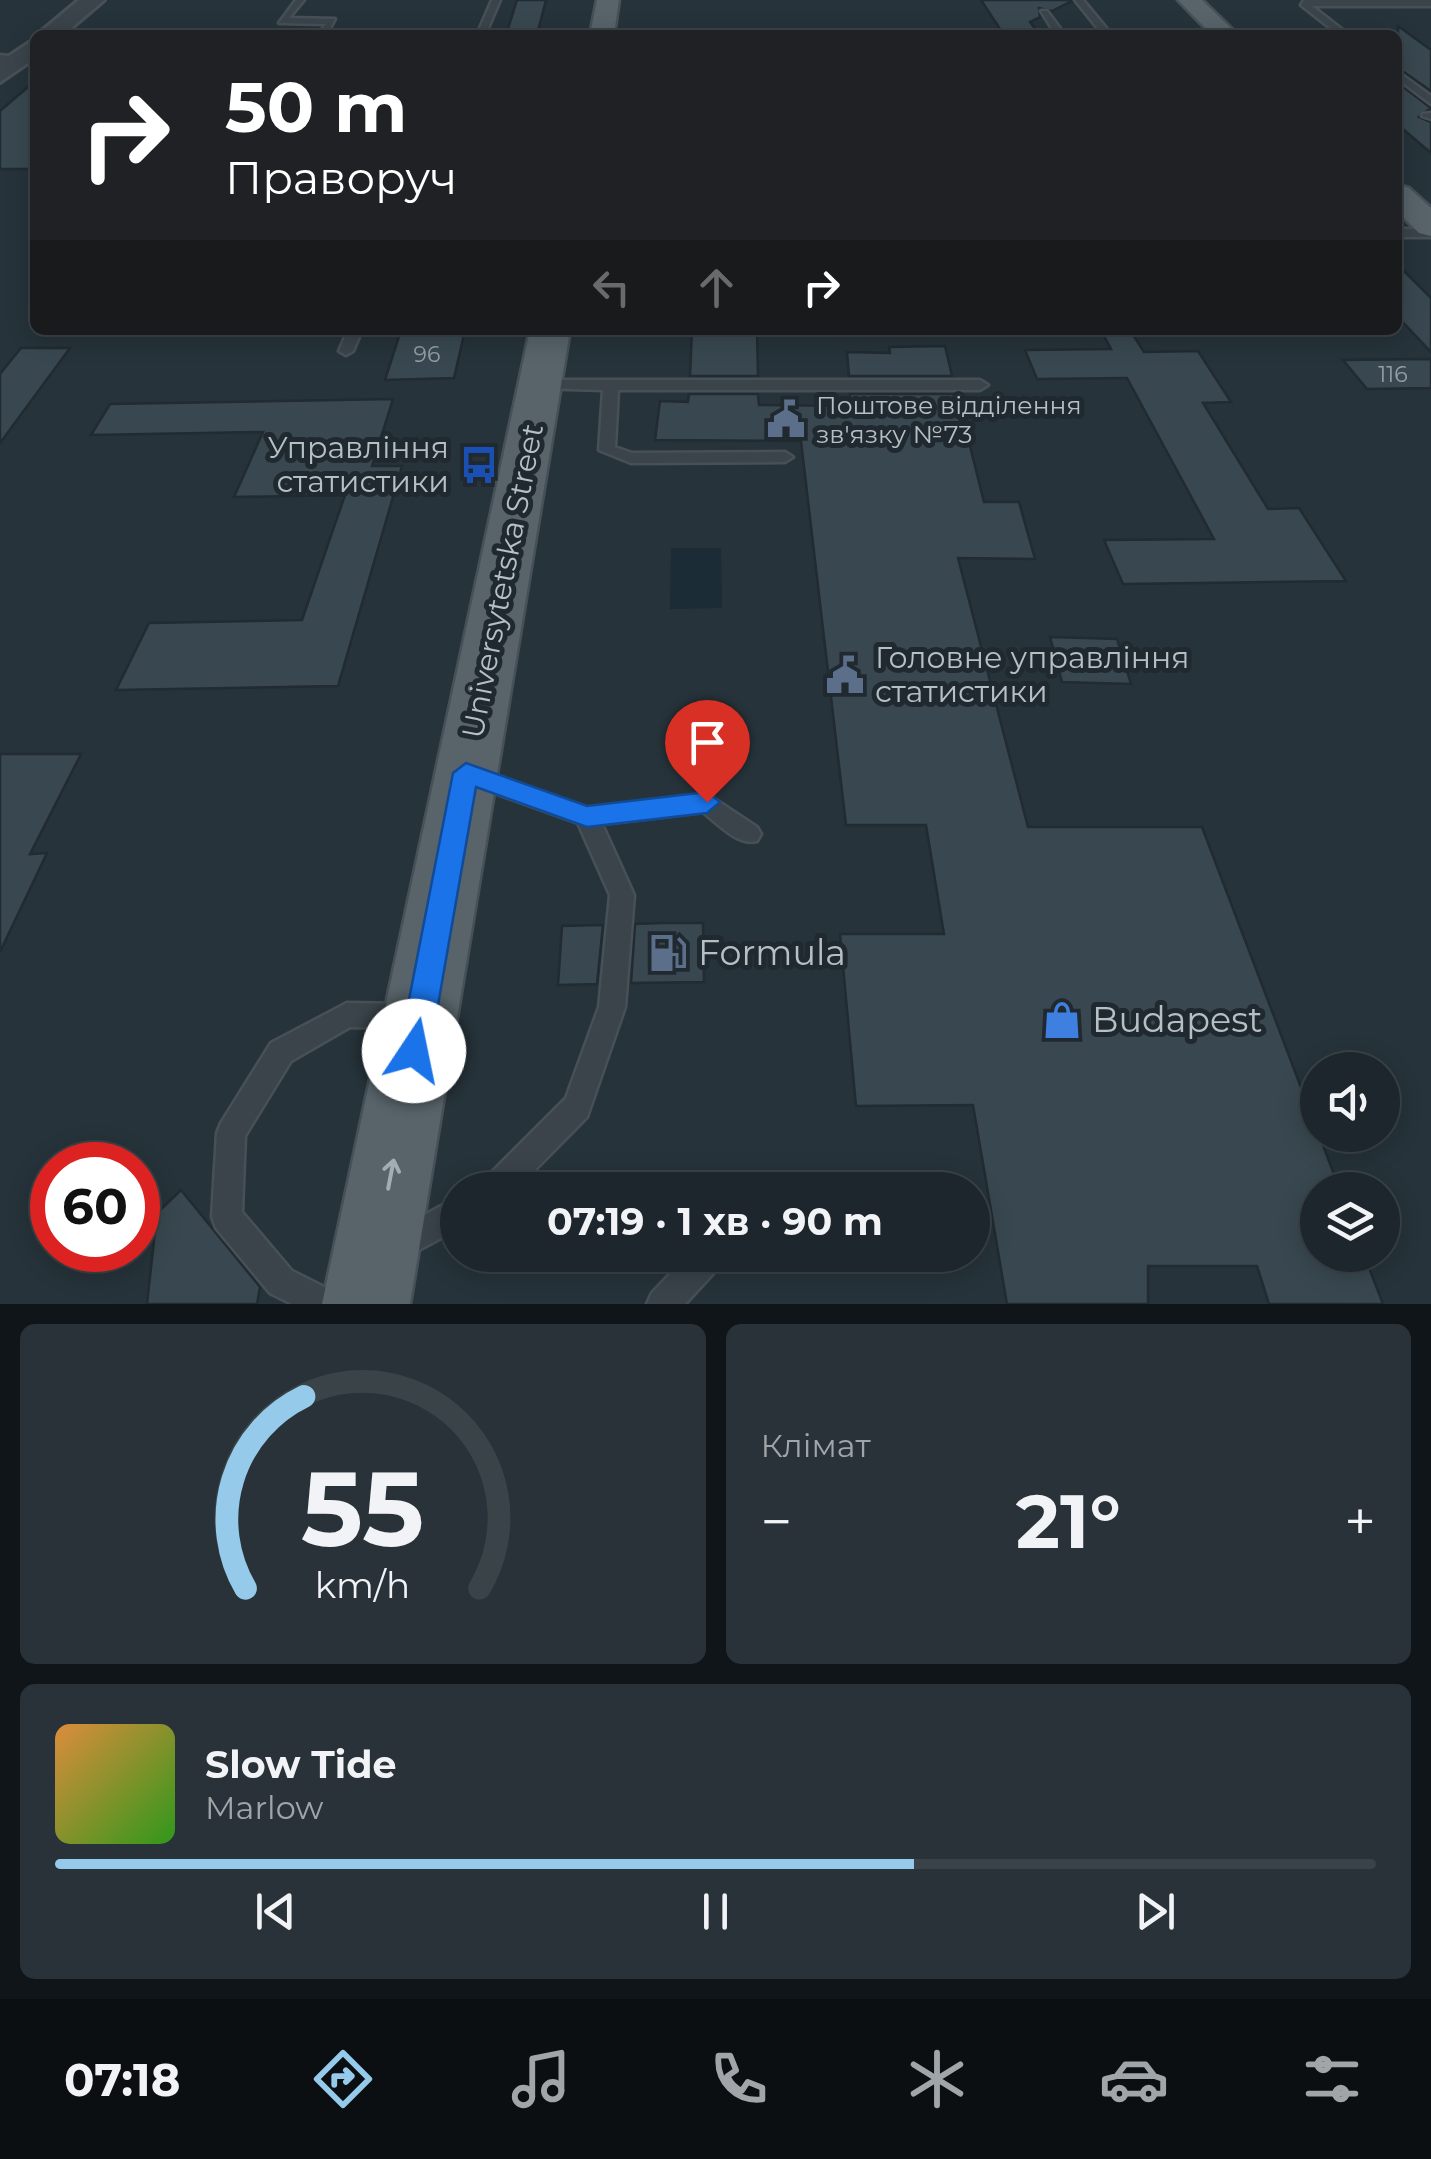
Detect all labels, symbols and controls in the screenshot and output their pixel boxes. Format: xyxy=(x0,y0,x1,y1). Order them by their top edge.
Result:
text: 50 m xyxy=(225,64,407,150)
icon: right xyxy=(60,70,190,200)
text: Праворуч xyxy=(225,150,457,205)
icon: left xyxy=(584,260,639,315)
icon: ahead xyxy=(689,260,744,315)
icon: right xyxy=(794,260,849,315)
house number: 96 xyxy=(414,341,440,368)
house number: 116 xyxy=(1378,361,1408,388)
place label: Поштове відділення зв'язку №73 xyxy=(816,390,1082,449)
public building icon: Поштове відділення зв'язку №73 xyxy=(765,398,807,440)
street label: Universytetska Street xyxy=(454,421,551,741)
place label: Управління статистики xyxy=(267,429,449,500)
bus stop icon: Управління статистики xyxy=(458,444,500,486)
place label: Головне управління статистики xyxy=(875,639,1189,710)
public building icon: Головне управління статистики xyxy=(824,654,866,696)
pin xyxy=(665,700,750,803)
icon: arrive xyxy=(680,715,735,770)
place label: Formula xyxy=(698,931,846,974)
fuel station icon: Formula xyxy=(647,932,689,974)
place label: Budapest xyxy=(1092,998,1262,1041)
position arrow xyxy=(362,999,466,1103)
shop icon: Budapest xyxy=(1041,999,1083,1041)
map controls xyxy=(1300,1052,1400,1272)
button: sound xyxy=(1300,1052,1400,1152)
speed limit sign: 60 xyxy=(30,1142,160,1272)
one-way arrow xyxy=(382,1159,401,1191)
button: layers xyxy=(1300,1172,1400,1272)
text: 07:19 · 1 хв · 90 m xyxy=(547,1198,883,1245)
text: Клімат xyxy=(761,1426,871,1465)
text: 55 xyxy=(301,1445,424,1572)
text: 21° xyxy=(1016,1475,1121,1567)
text: − xyxy=(761,1488,792,1555)
text: + xyxy=(1344,1488,1376,1555)
text: km/h xyxy=(315,1563,410,1607)
text: Slow Tide xyxy=(205,1741,397,1788)
text: Marlow xyxy=(205,1788,323,1827)
icon: previous xyxy=(248,1884,303,1939)
icon: pause xyxy=(688,1884,743,1939)
icon: next xyxy=(1128,1884,1183,1939)
icon: directions xyxy=(308,2044,378,2114)
icon: music xyxy=(506,2044,576,2114)
icon: phone xyxy=(704,2044,774,2114)
icon: climate xyxy=(902,2044,972,2114)
icon: car xyxy=(1099,2044,1169,2114)
icon: filters xyxy=(1297,2044,1367,2114)
text: 07:18 xyxy=(64,2052,180,2107)

